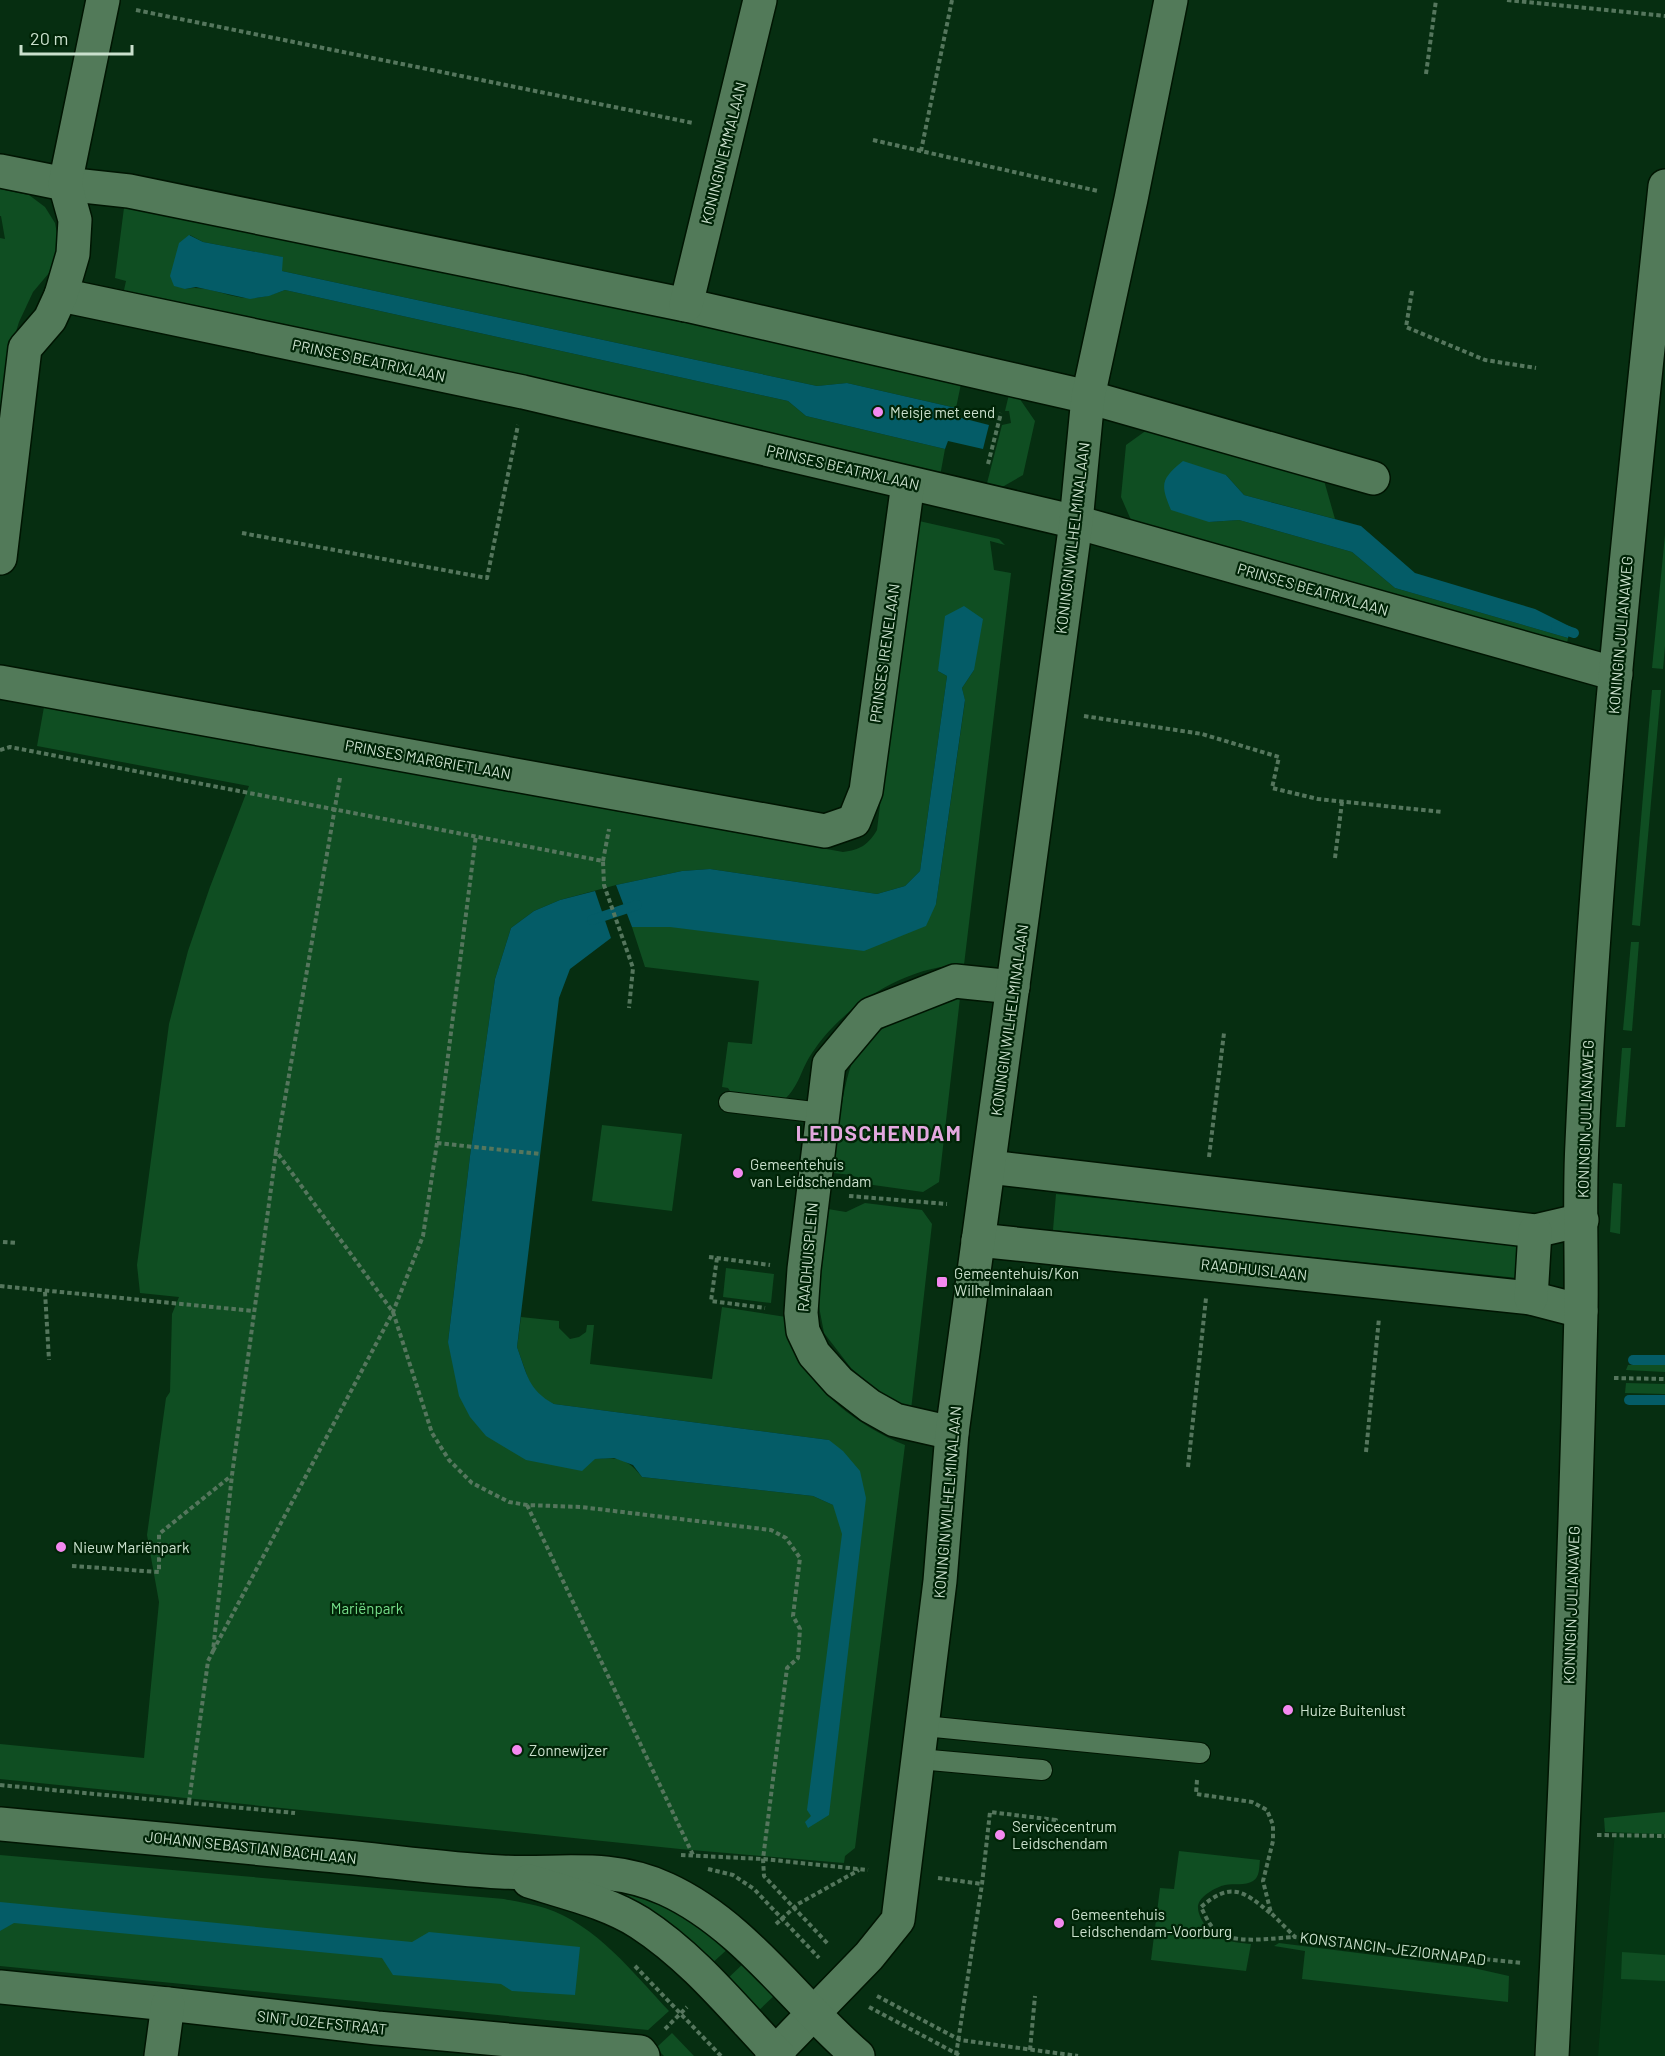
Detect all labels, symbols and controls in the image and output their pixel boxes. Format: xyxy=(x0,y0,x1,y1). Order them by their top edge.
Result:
scale bar xyxy=(21,18,132,56)
text: 20 m xyxy=(30,27,68,49)
street label: KONINGIN EMMALAAN xyxy=(697,80,749,226)
street label: PRINSES BEATRIXLAAN xyxy=(291,335,447,385)
place label: Meisje met eend xyxy=(890,403,995,421)
marker: Meisje met eend xyxy=(871,405,885,419)
street label: PRINSES BEATRIXLAAN xyxy=(765,441,921,493)
street label: KONINGIN WILHELMINALAAN xyxy=(1051,441,1093,635)
street label: KONINGIN JULIANAWEG xyxy=(1604,555,1636,715)
street label: PRINSES BEATRIXLAAN xyxy=(1235,559,1391,619)
street label: PRINSES IRENELAAN xyxy=(865,582,903,724)
street label: PRINSES MARGRIETLAAN xyxy=(344,736,512,782)
street label: KONINGIN WILHELMINALAAN xyxy=(987,923,1031,1117)
street label: KONINGIN JULIANAWEG xyxy=(1573,1040,1597,1198)
district label: LEIDSCHENDAM xyxy=(796,1120,962,1145)
place label: Gemeentehuis van Leidschendam xyxy=(750,1155,871,1190)
marker: Gemeentehuis van Leidschendam xyxy=(731,1166,745,1180)
street label: RAADHUISPLEIN xyxy=(793,1201,821,1313)
street label: RAADHUISLAAN xyxy=(1200,1254,1308,1284)
place label: Gemeentehuis/Kon Wilhelminalaan xyxy=(954,1264,1079,1299)
marker: Gemeentehuis/Kon Wilhelminalaan xyxy=(935,1275,949,1289)
street label: KONINGIN WILHELMINALAAN xyxy=(930,1405,964,1599)
street label: KONINGIN JULIANAWEG xyxy=(1559,1526,1583,1684)
place label: Nieuw Mariënpark xyxy=(73,1538,190,1556)
marker: Nieuw Mariënpark xyxy=(54,1540,68,1554)
park label: Mariënpark xyxy=(331,1599,404,1617)
place label: Huize Buitenlust xyxy=(1300,1701,1406,1719)
marker: Huize Buitenlust xyxy=(1281,1703,1295,1717)
place label: Zonnewijzer xyxy=(529,1741,608,1759)
marker: Zonnewijzer xyxy=(510,1743,524,1757)
place label: Servicecentrum Leidschendam xyxy=(1012,1817,1117,1852)
street label: JOHANN SEBASTIAN BACHLAAN xyxy=(144,1827,358,1867)
marker: Servicecentrum Leidschendam xyxy=(993,1828,1007,1842)
place label: Gemeentehuis Leidschendam-Voorburg xyxy=(1071,1905,1232,1940)
marker: Gemeentehuis Leidschendam-Voorburg xyxy=(1052,1916,1066,1930)
street label: KONSTANCIN-JEZIORNAPAD xyxy=(1299,1928,1487,1968)
street label: SINT JOZEFSTRAAT xyxy=(256,2006,388,2038)

